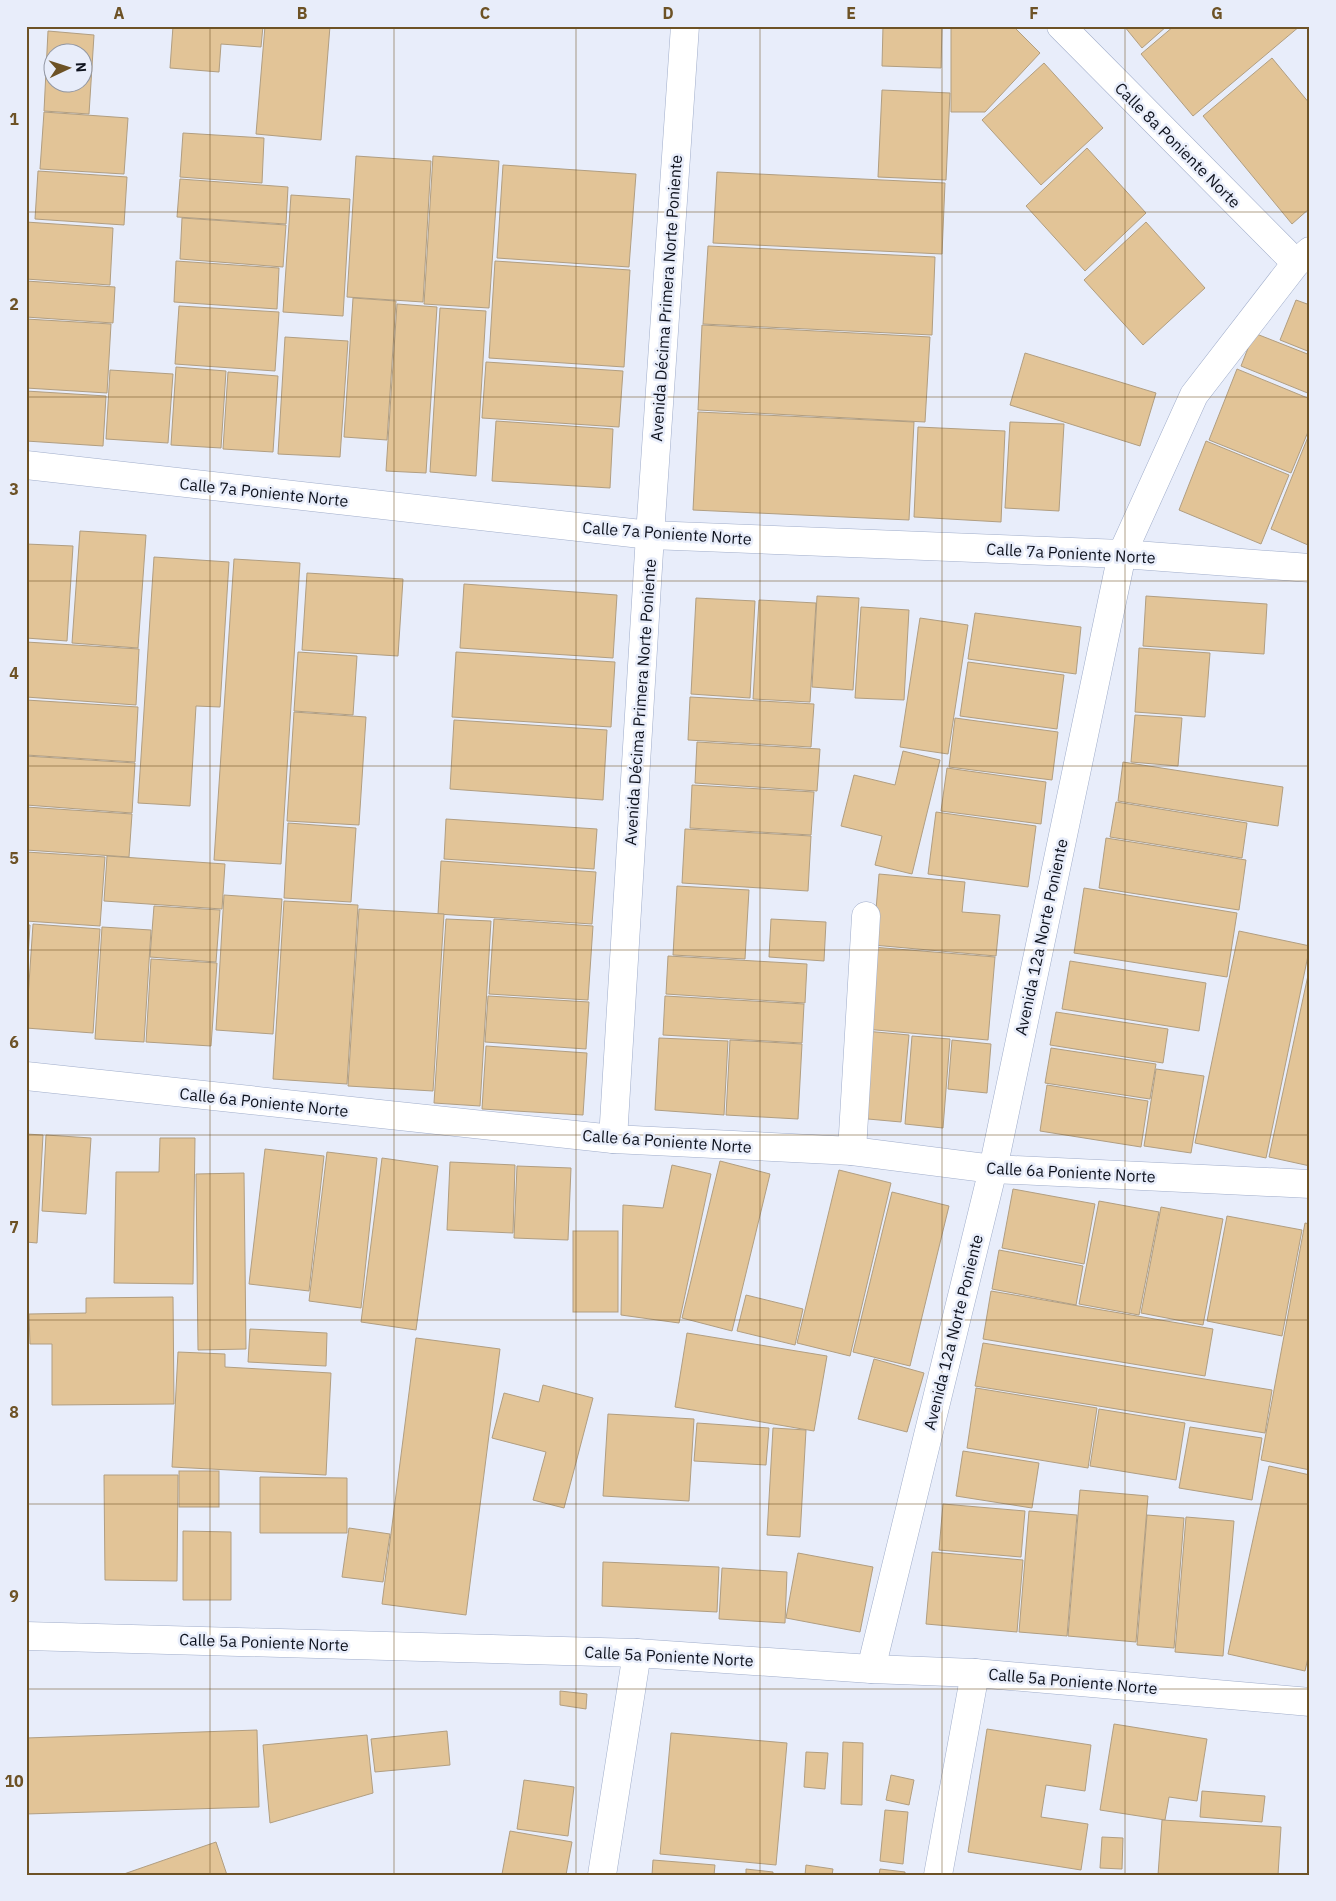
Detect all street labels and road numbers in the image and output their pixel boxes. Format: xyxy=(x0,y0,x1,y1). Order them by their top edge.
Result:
street label: Calle 8a Poniente Norte xyxy=(1111,78,1245,212)
street label: Avenida Décima Primera Norte Poniente xyxy=(646,154,686,442)
street label: Calle 7a Poniente Norte xyxy=(179,473,350,511)
street label: Calle 7a Poniente Norte xyxy=(582,517,752,549)
street label: Calle 7a Poniente Norte xyxy=(986,539,1156,567)
street label: Avenida Décima Primera Norte Poniente xyxy=(620,558,660,846)
street label: Avenida 12a Norte Poniente xyxy=(1010,837,1072,1037)
street label: Calle 6a Poniente Norte xyxy=(179,1083,350,1121)
street label: Calle 6a Poniente Norte xyxy=(582,1125,752,1157)
street label: Calle 6a Poniente Norte xyxy=(986,1158,1156,1186)
street label: Avenida 12a Norte Poniente xyxy=(919,1232,987,1432)
street label: Calle 5a Poniente Norte xyxy=(179,1629,349,1655)
street label: Calle 5a Poniente Norte xyxy=(584,1642,754,1670)
street label: Calle 5a Poniente Norte xyxy=(988,1664,1159,1698)

